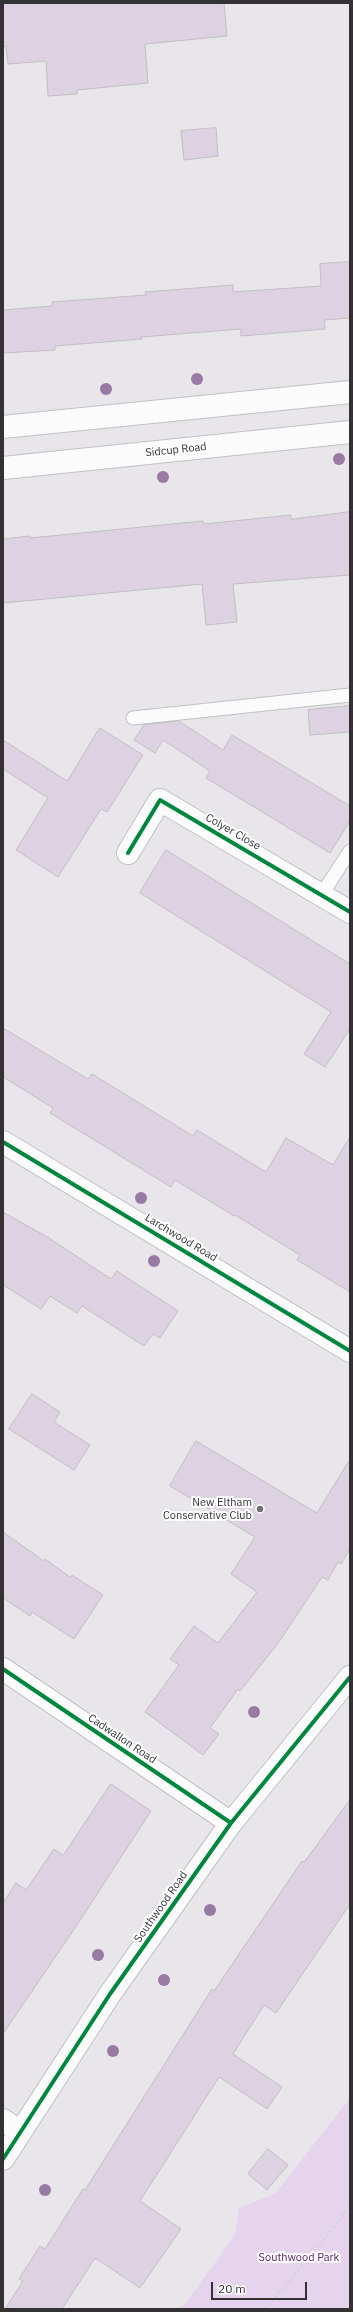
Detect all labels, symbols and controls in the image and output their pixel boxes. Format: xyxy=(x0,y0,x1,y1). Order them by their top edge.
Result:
street label: Sidcup Road xyxy=(145,440,207,460)
street label: Colyer Close xyxy=(203,811,263,853)
street label: Larchwood Road xyxy=(142,1211,220,1265)
place label: New Eltham Conservative Club xyxy=(163,1496,252,1522)
marker: New Eltham Conservative Club xyxy=(255,1504,265,1514)
street label: Cadwallon Road xyxy=(85,1711,159,1767)
street label: Southwood Road xyxy=(132,1869,190,1945)
park label: Southwood Park xyxy=(259,2251,339,2265)
scale bar xyxy=(213,2274,309,2300)
text: 20 m xyxy=(218,2281,246,2296)

